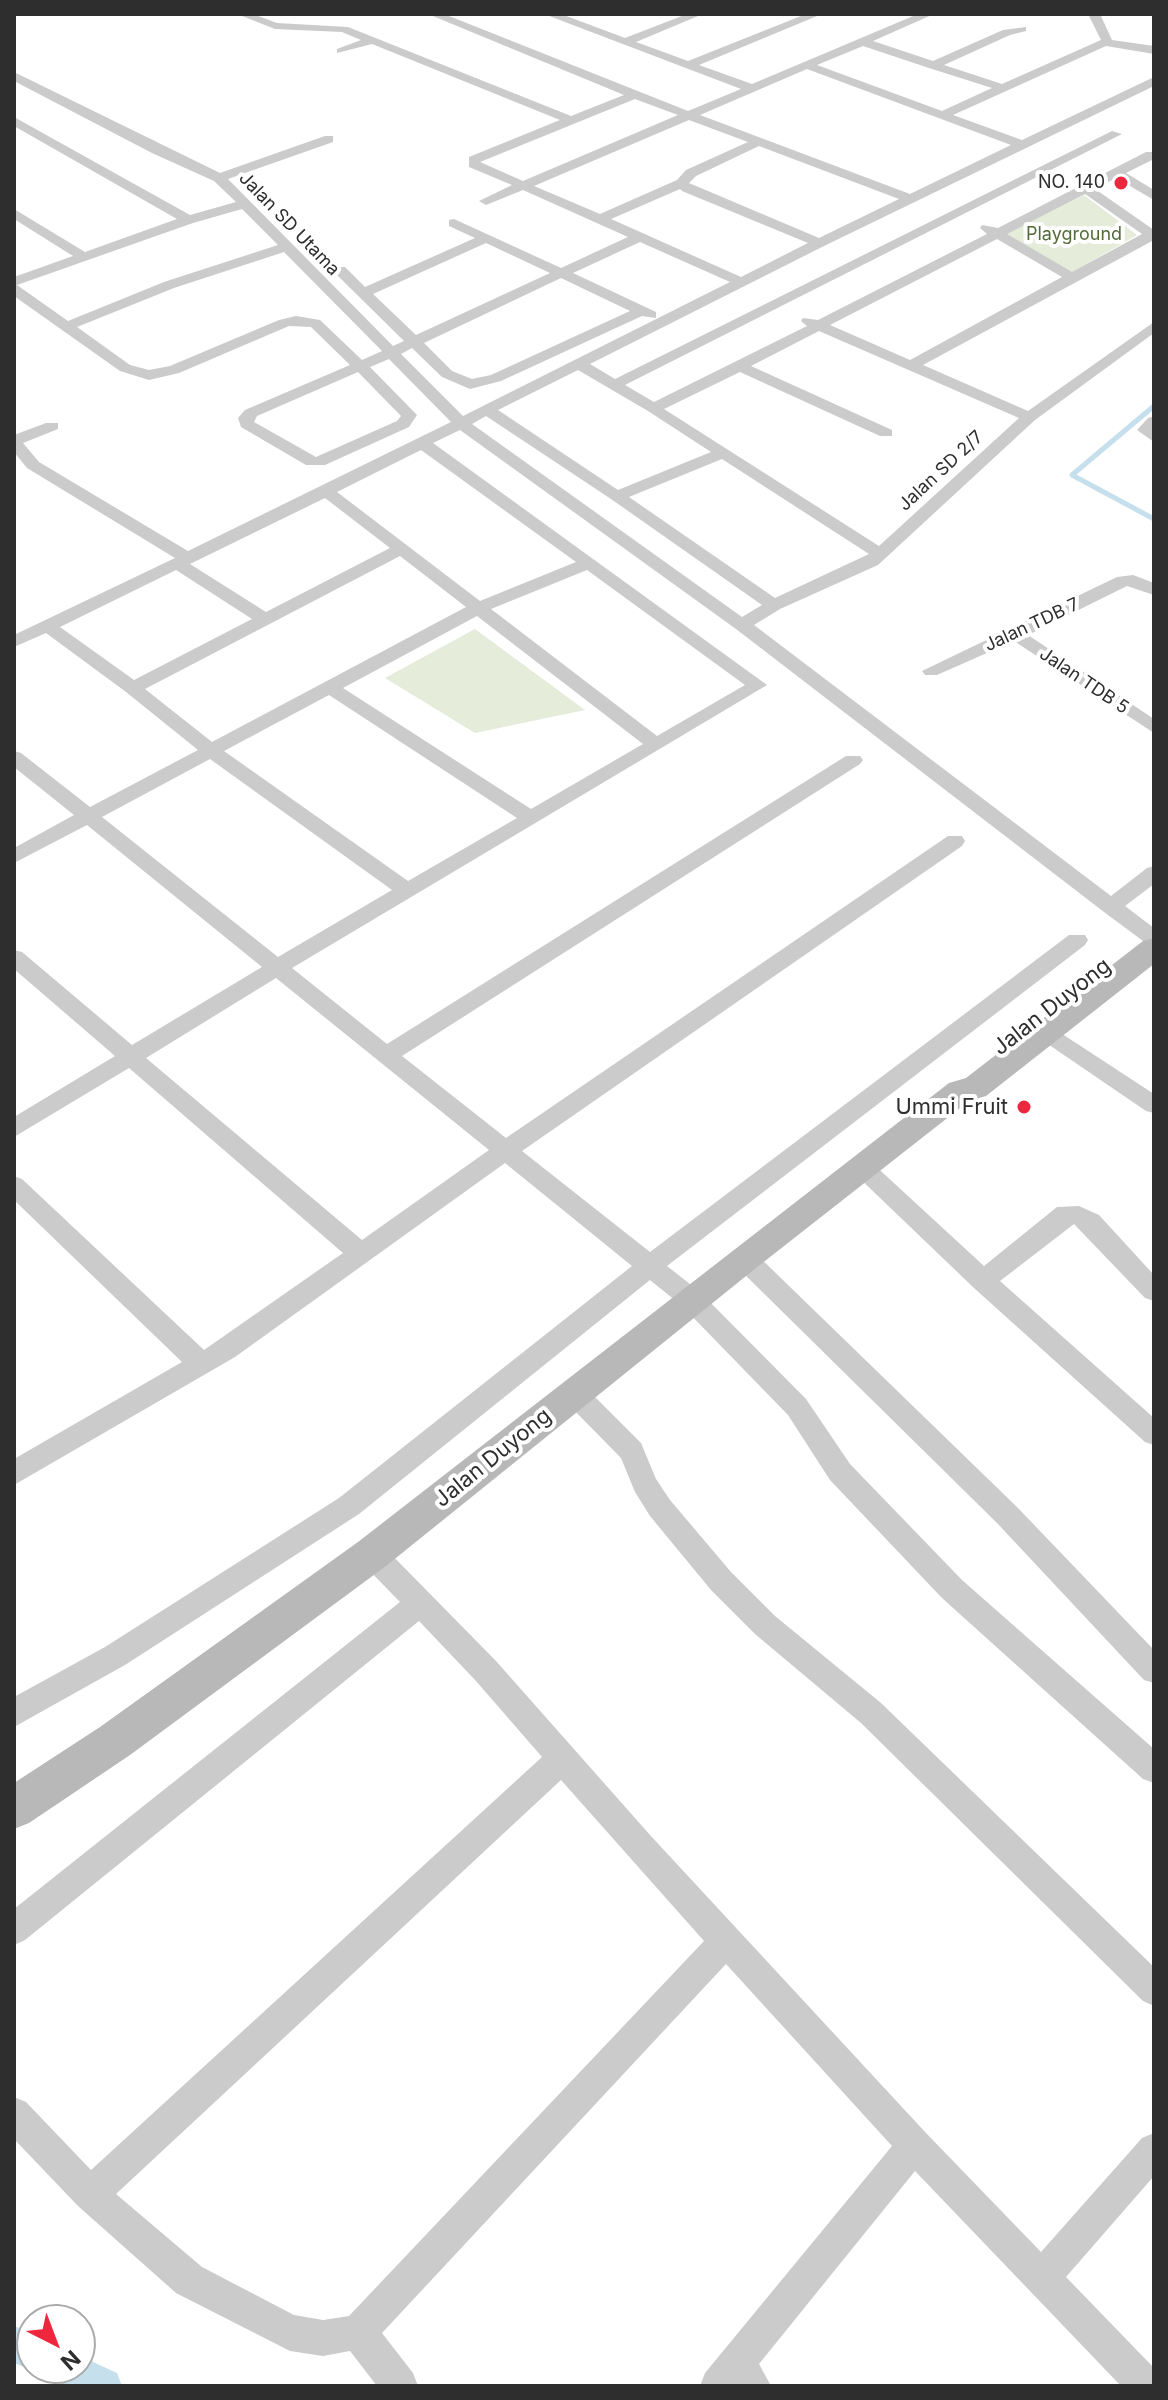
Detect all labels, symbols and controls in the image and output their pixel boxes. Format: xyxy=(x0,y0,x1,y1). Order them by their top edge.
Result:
street label: Jalan SD Utama xyxy=(234,168,344,280)
place label: NO. 140 xyxy=(1038,172,1105,194)
marker: NO. 140 xyxy=(1112,174,1130,192)
park label: Playground xyxy=(1026,224,1122,246)
street label: Jalan SD 2/7 xyxy=(894,426,988,516)
street label: Jalan TDB 7 xyxy=(981,594,1083,656)
street label: Jalan TDB 5 xyxy=(1035,643,1133,719)
street label: Jalan Duyong xyxy=(988,953,1116,1061)
place label: Ummi Fruit xyxy=(895,1094,1008,1120)
marker: Ummi Fruit xyxy=(1015,1098,1033,1116)
street label: Jalan Duyong xyxy=(429,1403,557,1513)
north arrow xyxy=(16,2304,96,2384)
text: N xyxy=(56,2345,86,2376)

